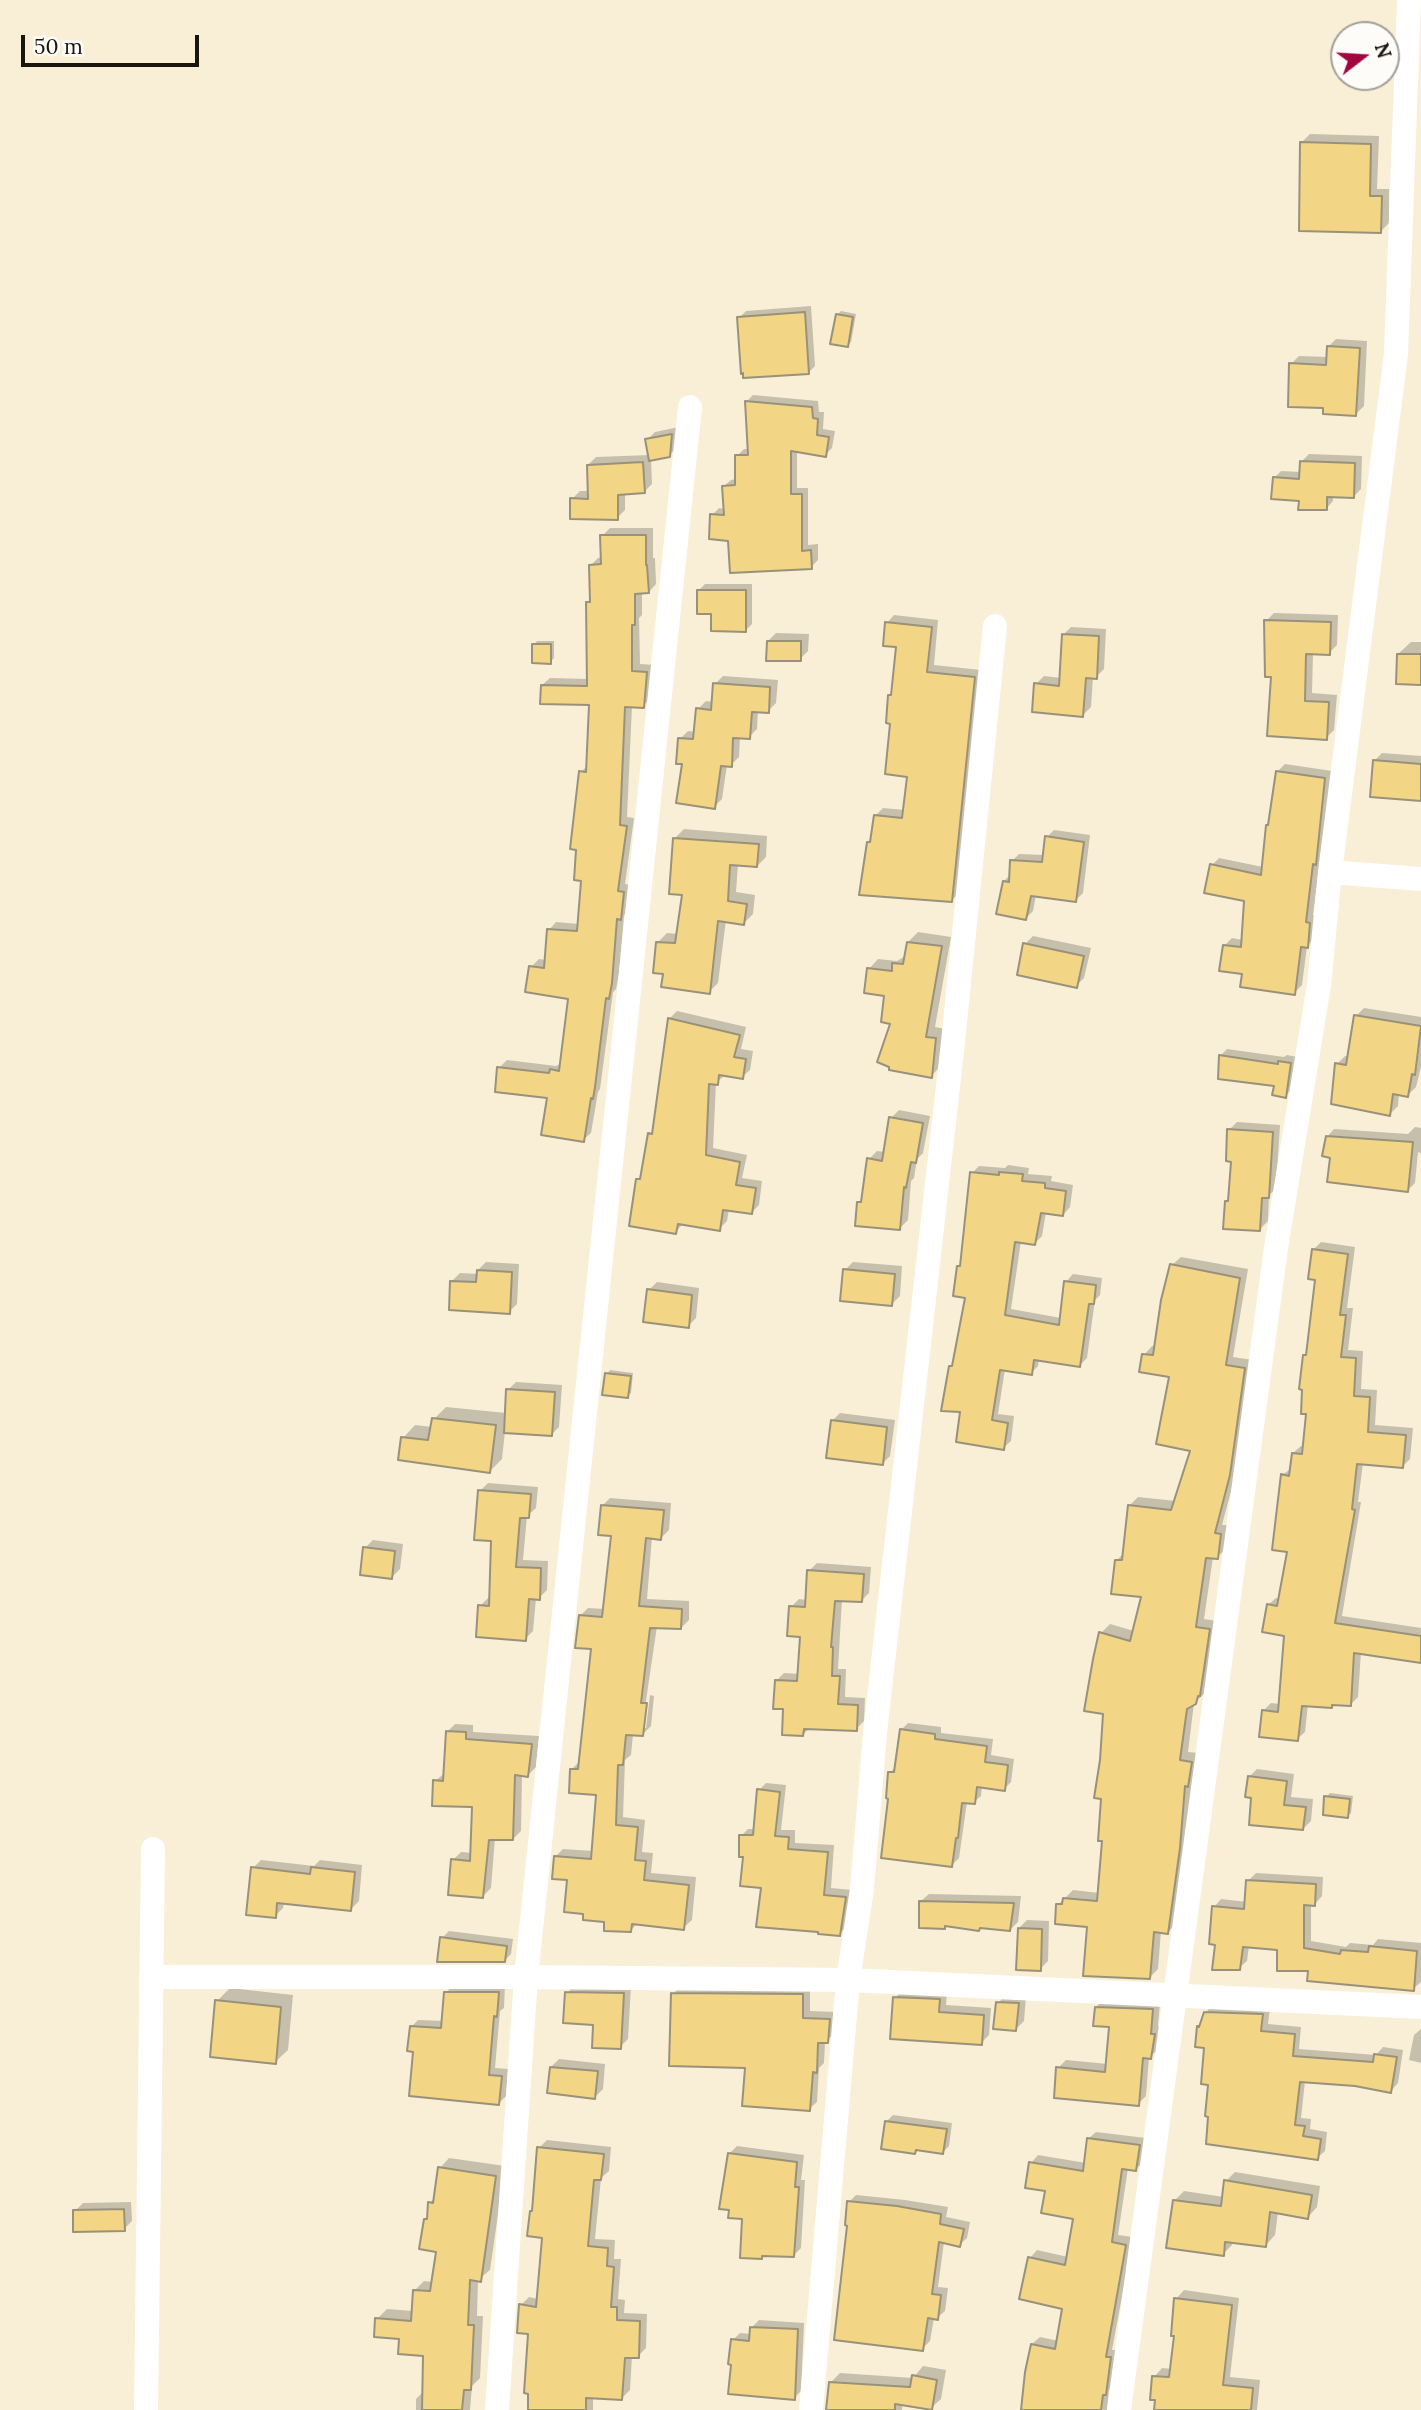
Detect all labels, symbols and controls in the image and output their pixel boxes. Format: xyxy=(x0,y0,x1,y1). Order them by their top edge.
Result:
scale bar xyxy=(24,21,203,65)
north arrow xyxy=(1330,21,1400,91)
text: 50 m xyxy=(34,33,83,60)
text: N xyxy=(1370,40,1397,61)

